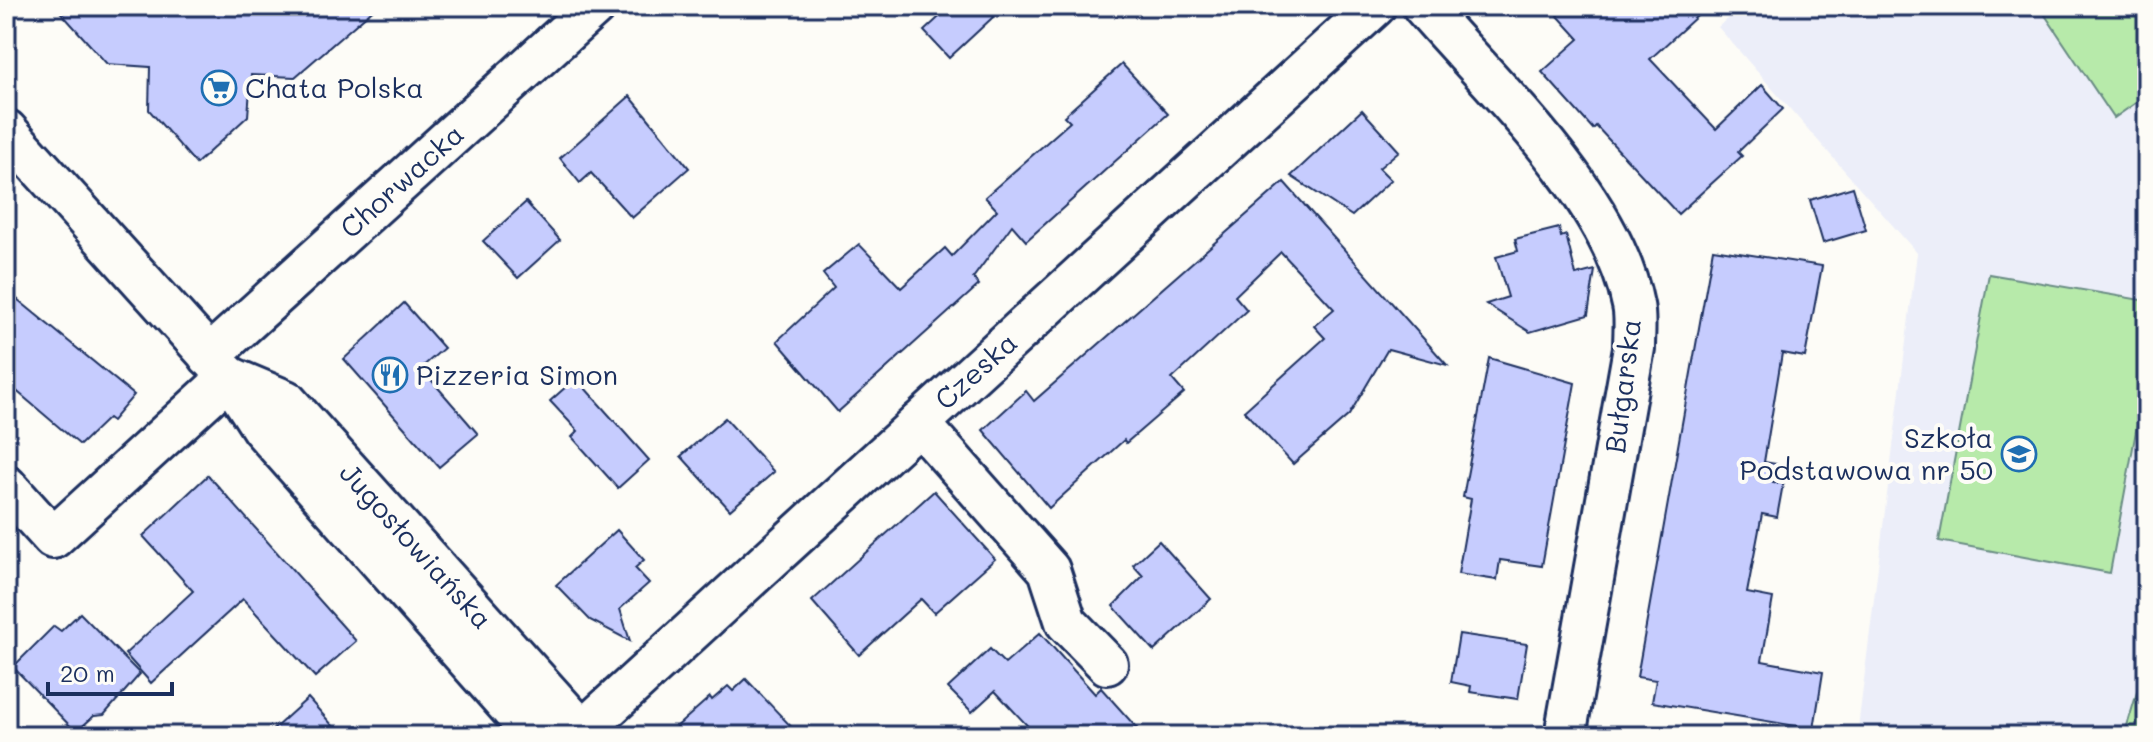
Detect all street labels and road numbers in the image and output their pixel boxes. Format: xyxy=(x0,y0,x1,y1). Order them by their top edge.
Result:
street label: Chorwacka xyxy=(332,115,471,245)
street label: Bułgarska xyxy=(1596,317,1648,455)
street label: Czeska xyxy=(927,324,1024,417)
street label: Jugosłowiańska xyxy=(333,455,501,636)

